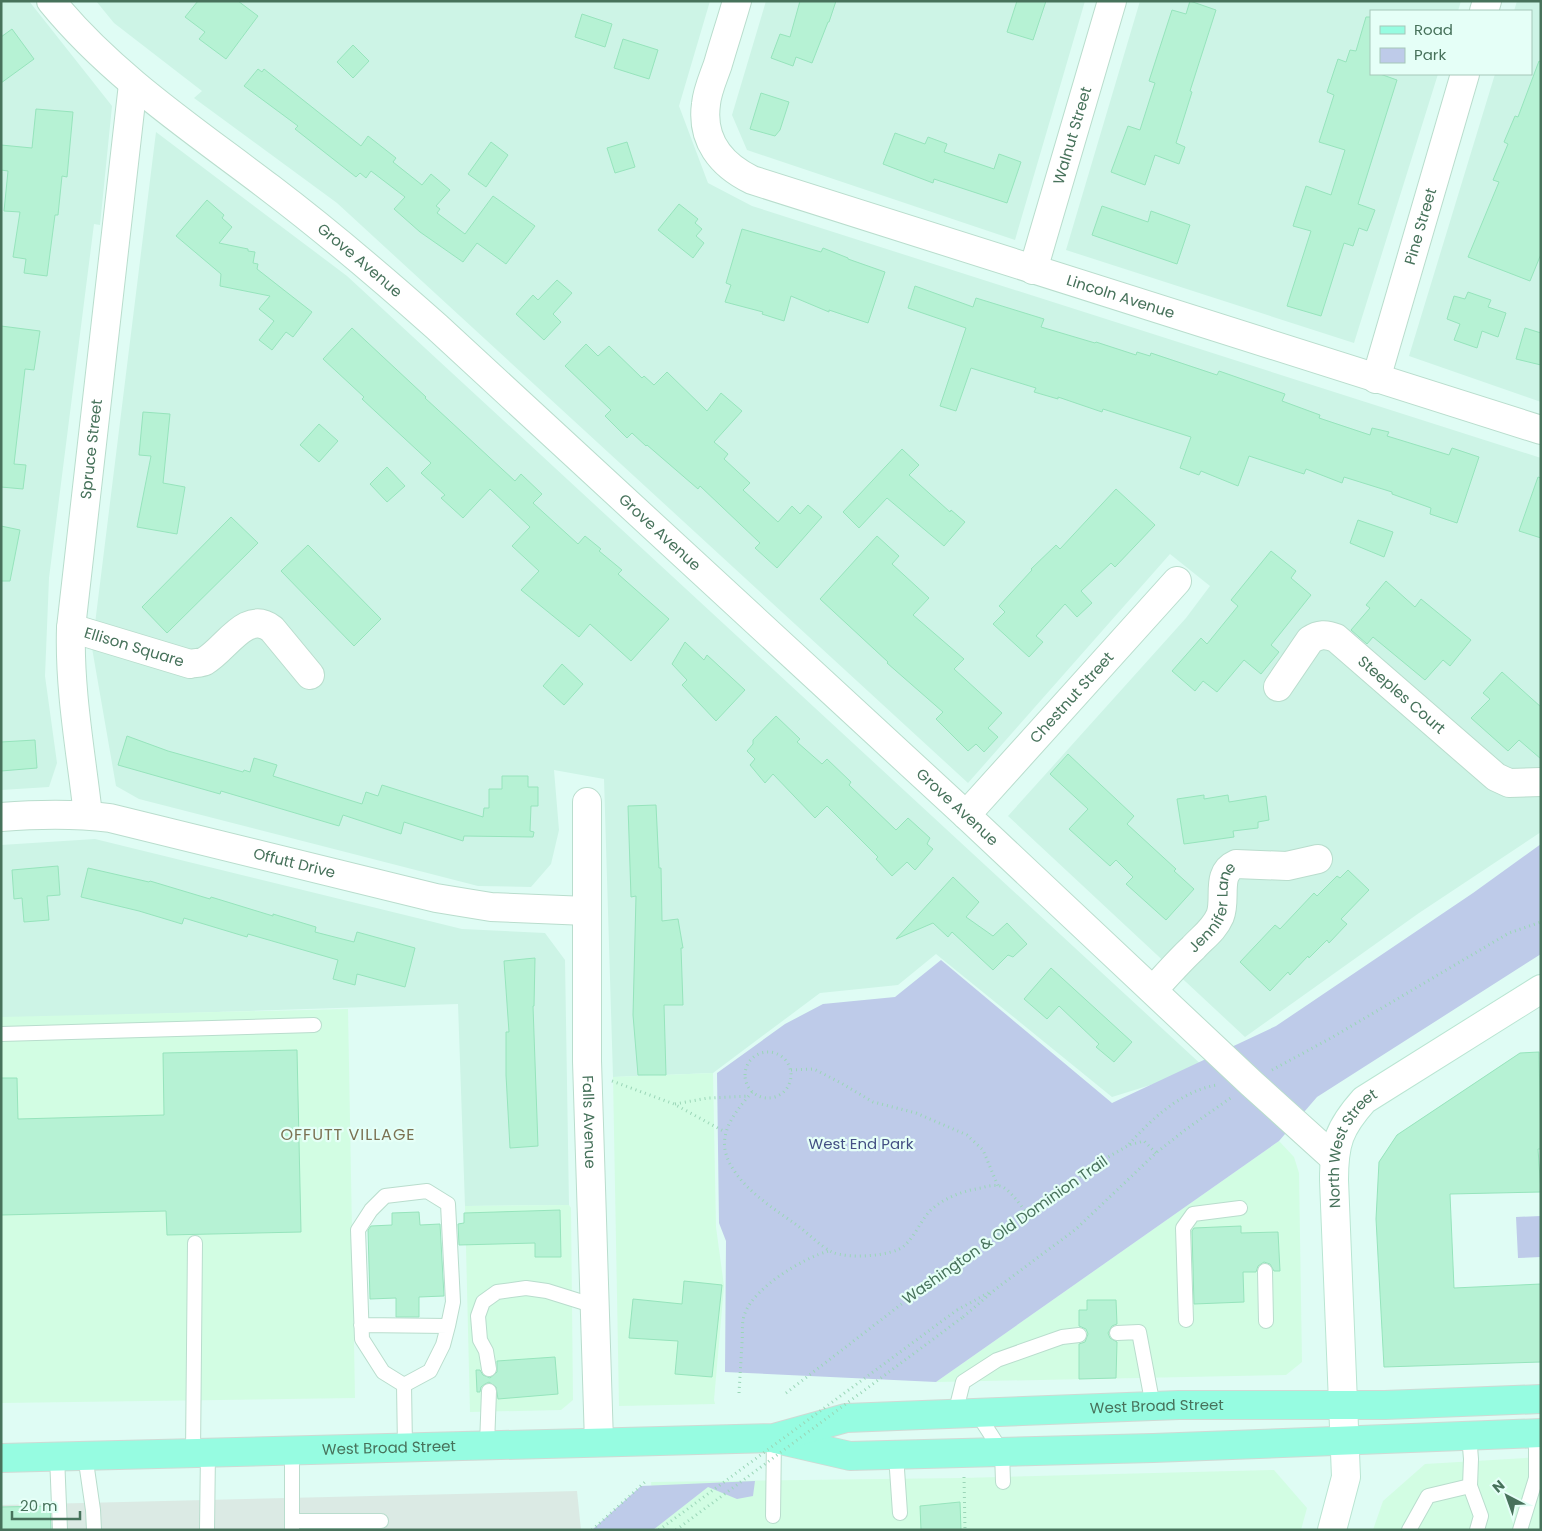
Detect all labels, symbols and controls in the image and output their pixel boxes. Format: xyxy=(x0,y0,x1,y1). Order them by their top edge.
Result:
legend xyxy=(1370,10,1532,75)
text: Road xyxy=(1414,19,1453,40)
text: Park xyxy=(1414,44,1446,65)
street label: Walnut Street xyxy=(1048,84,1096,187)
street label: Pine Street xyxy=(1399,185,1441,267)
street label: Grove Avenue xyxy=(313,218,407,302)
street label: Lincoln Avenue xyxy=(1064,269,1177,323)
street label: Spruce Street xyxy=(75,398,107,500)
street label: Grove Avenue xyxy=(614,489,706,575)
street label: Ellison Square xyxy=(82,622,187,672)
street label: Chestnut Street xyxy=(1025,647,1118,748)
street label: Steeples Court xyxy=(1354,651,1450,738)
street label: Grove Avenue xyxy=(912,763,1003,850)
street label: Offutt Drive xyxy=(251,843,338,883)
street label: Jennifer Lane xyxy=(1183,857,1240,957)
street label: Falls Avenue xyxy=(577,1075,601,1169)
street label: North West Street xyxy=(1323,1083,1381,1209)
district label: OFFUTT VILLAGE xyxy=(280,1123,416,1146)
park label: West End Park xyxy=(809,1133,914,1154)
street label: Washington & Old Dominion Trail xyxy=(898,1150,1112,1309)
street label: West Broad Street xyxy=(1089,1394,1224,1418)
street label: West Broad Street xyxy=(322,1435,456,1460)
north arrow xyxy=(1482,1471,1532,1521)
text: N xyxy=(1488,1475,1509,1497)
scale bar xyxy=(12,1488,80,1520)
text: 20 m xyxy=(20,1495,58,1516)

